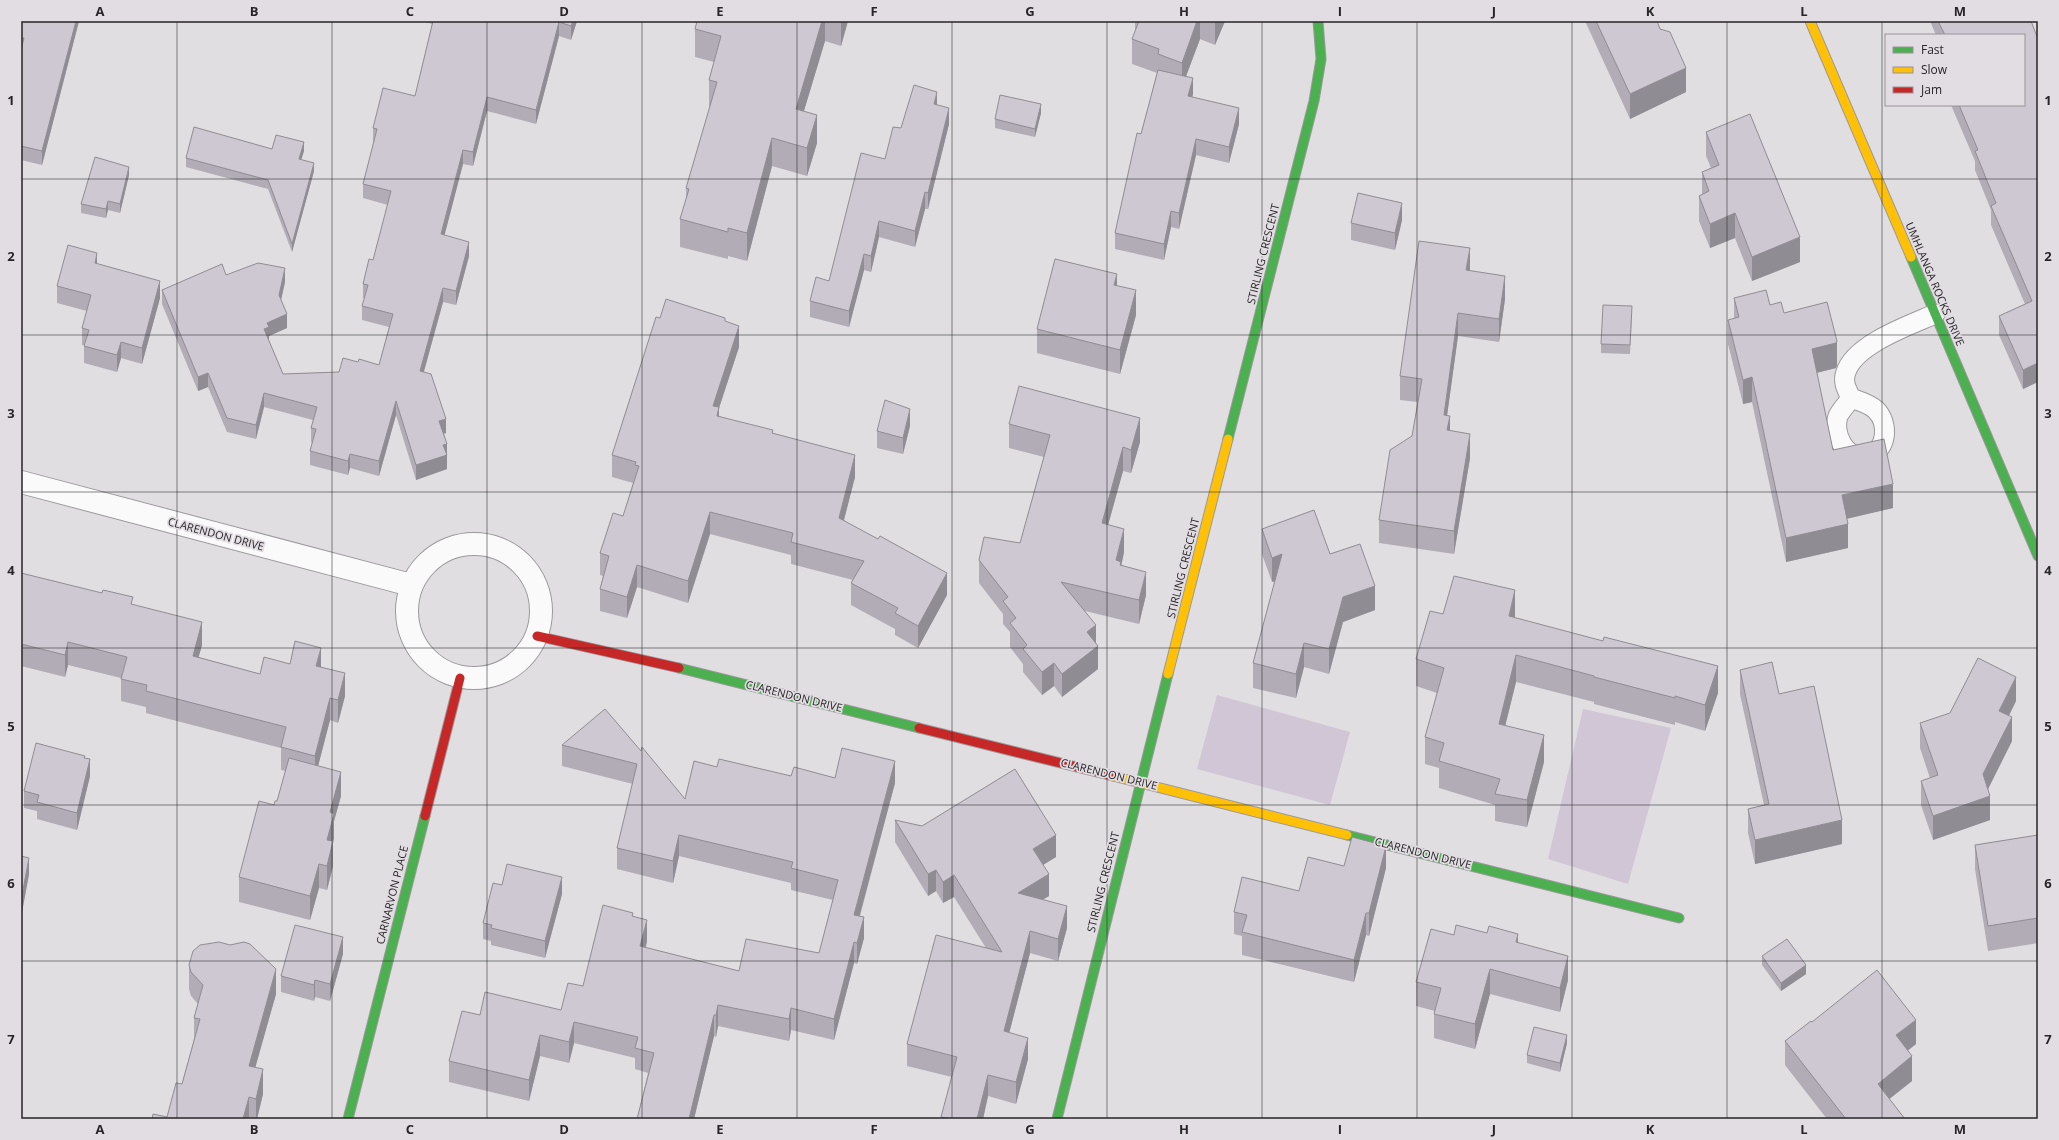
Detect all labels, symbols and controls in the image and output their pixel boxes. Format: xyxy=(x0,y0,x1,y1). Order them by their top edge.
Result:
text: A xyxy=(96,2,105,20)
text: B xyxy=(250,2,259,20)
text: C xyxy=(406,2,414,20)
text: D xyxy=(559,2,569,20)
text: E xyxy=(716,2,724,20)
text: F xyxy=(870,2,878,20)
text: G xyxy=(1025,2,1035,20)
text: H xyxy=(1179,2,1189,20)
text: I xyxy=(1338,2,1342,20)
text: J xyxy=(1491,2,1496,20)
text: K xyxy=(1646,2,1655,20)
text: L xyxy=(1800,2,1808,20)
text: M xyxy=(1954,2,1966,20)
legend xyxy=(1885,34,2025,106)
text: Fast xyxy=(1921,41,1944,58)
text: Slow xyxy=(1921,61,1948,78)
text: Jam xyxy=(1920,81,1942,98)
text: 1 xyxy=(7,91,15,109)
text: 1 xyxy=(2044,91,2052,109)
street label: STIRLING CRESCENT xyxy=(1243,202,1282,306)
street label: UMHLANGA ROCKS DRIVE xyxy=(1903,220,1968,348)
text: 2 xyxy=(7,247,15,265)
text: 2 xyxy=(2044,247,2052,265)
text: 3 xyxy=(7,404,15,422)
text: 3 xyxy=(2044,404,2052,422)
street label: CLARENDON DRIVE xyxy=(166,513,266,554)
street label: STIRLING CRESCENT xyxy=(1163,516,1202,620)
text: 4 xyxy=(7,561,15,579)
text: 4 xyxy=(2044,561,2052,579)
street label: CLARENDON DRIVE xyxy=(744,676,844,715)
text: 5 xyxy=(7,717,15,735)
text: 5 xyxy=(2044,717,2052,735)
street label: CLARENDON DRIVE xyxy=(1059,754,1159,793)
street label: STIRLING CRESCENT xyxy=(1083,830,1122,934)
street label: CLARENDON DRIVE xyxy=(1373,833,1473,872)
street label: CARNARVON PLACE xyxy=(372,844,411,946)
text: 6 xyxy=(7,874,15,892)
text: 6 xyxy=(2044,874,2052,892)
text: 7 xyxy=(7,1030,15,1048)
text: 7 xyxy=(2044,1030,2052,1048)
text: A xyxy=(96,1120,105,1138)
text: B xyxy=(250,1120,259,1138)
text: C xyxy=(406,1120,414,1138)
text: D xyxy=(559,1120,569,1138)
text: E xyxy=(716,1120,724,1138)
text: F xyxy=(870,1120,878,1138)
text: G xyxy=(1025,1120,1035,1138)
text: H xyxy=(1179,1120,1189,1138)
text: I xyxy=(1338,1120,1342,1138)
text: J xyxy=(1491,1120,1496,1138)
text: K xyxy=(1646,1120,1655,1138)
text: L xyxy=(1800,1120,1808,1138)
text: M xyxy=(1954,1120,1966,1138)

